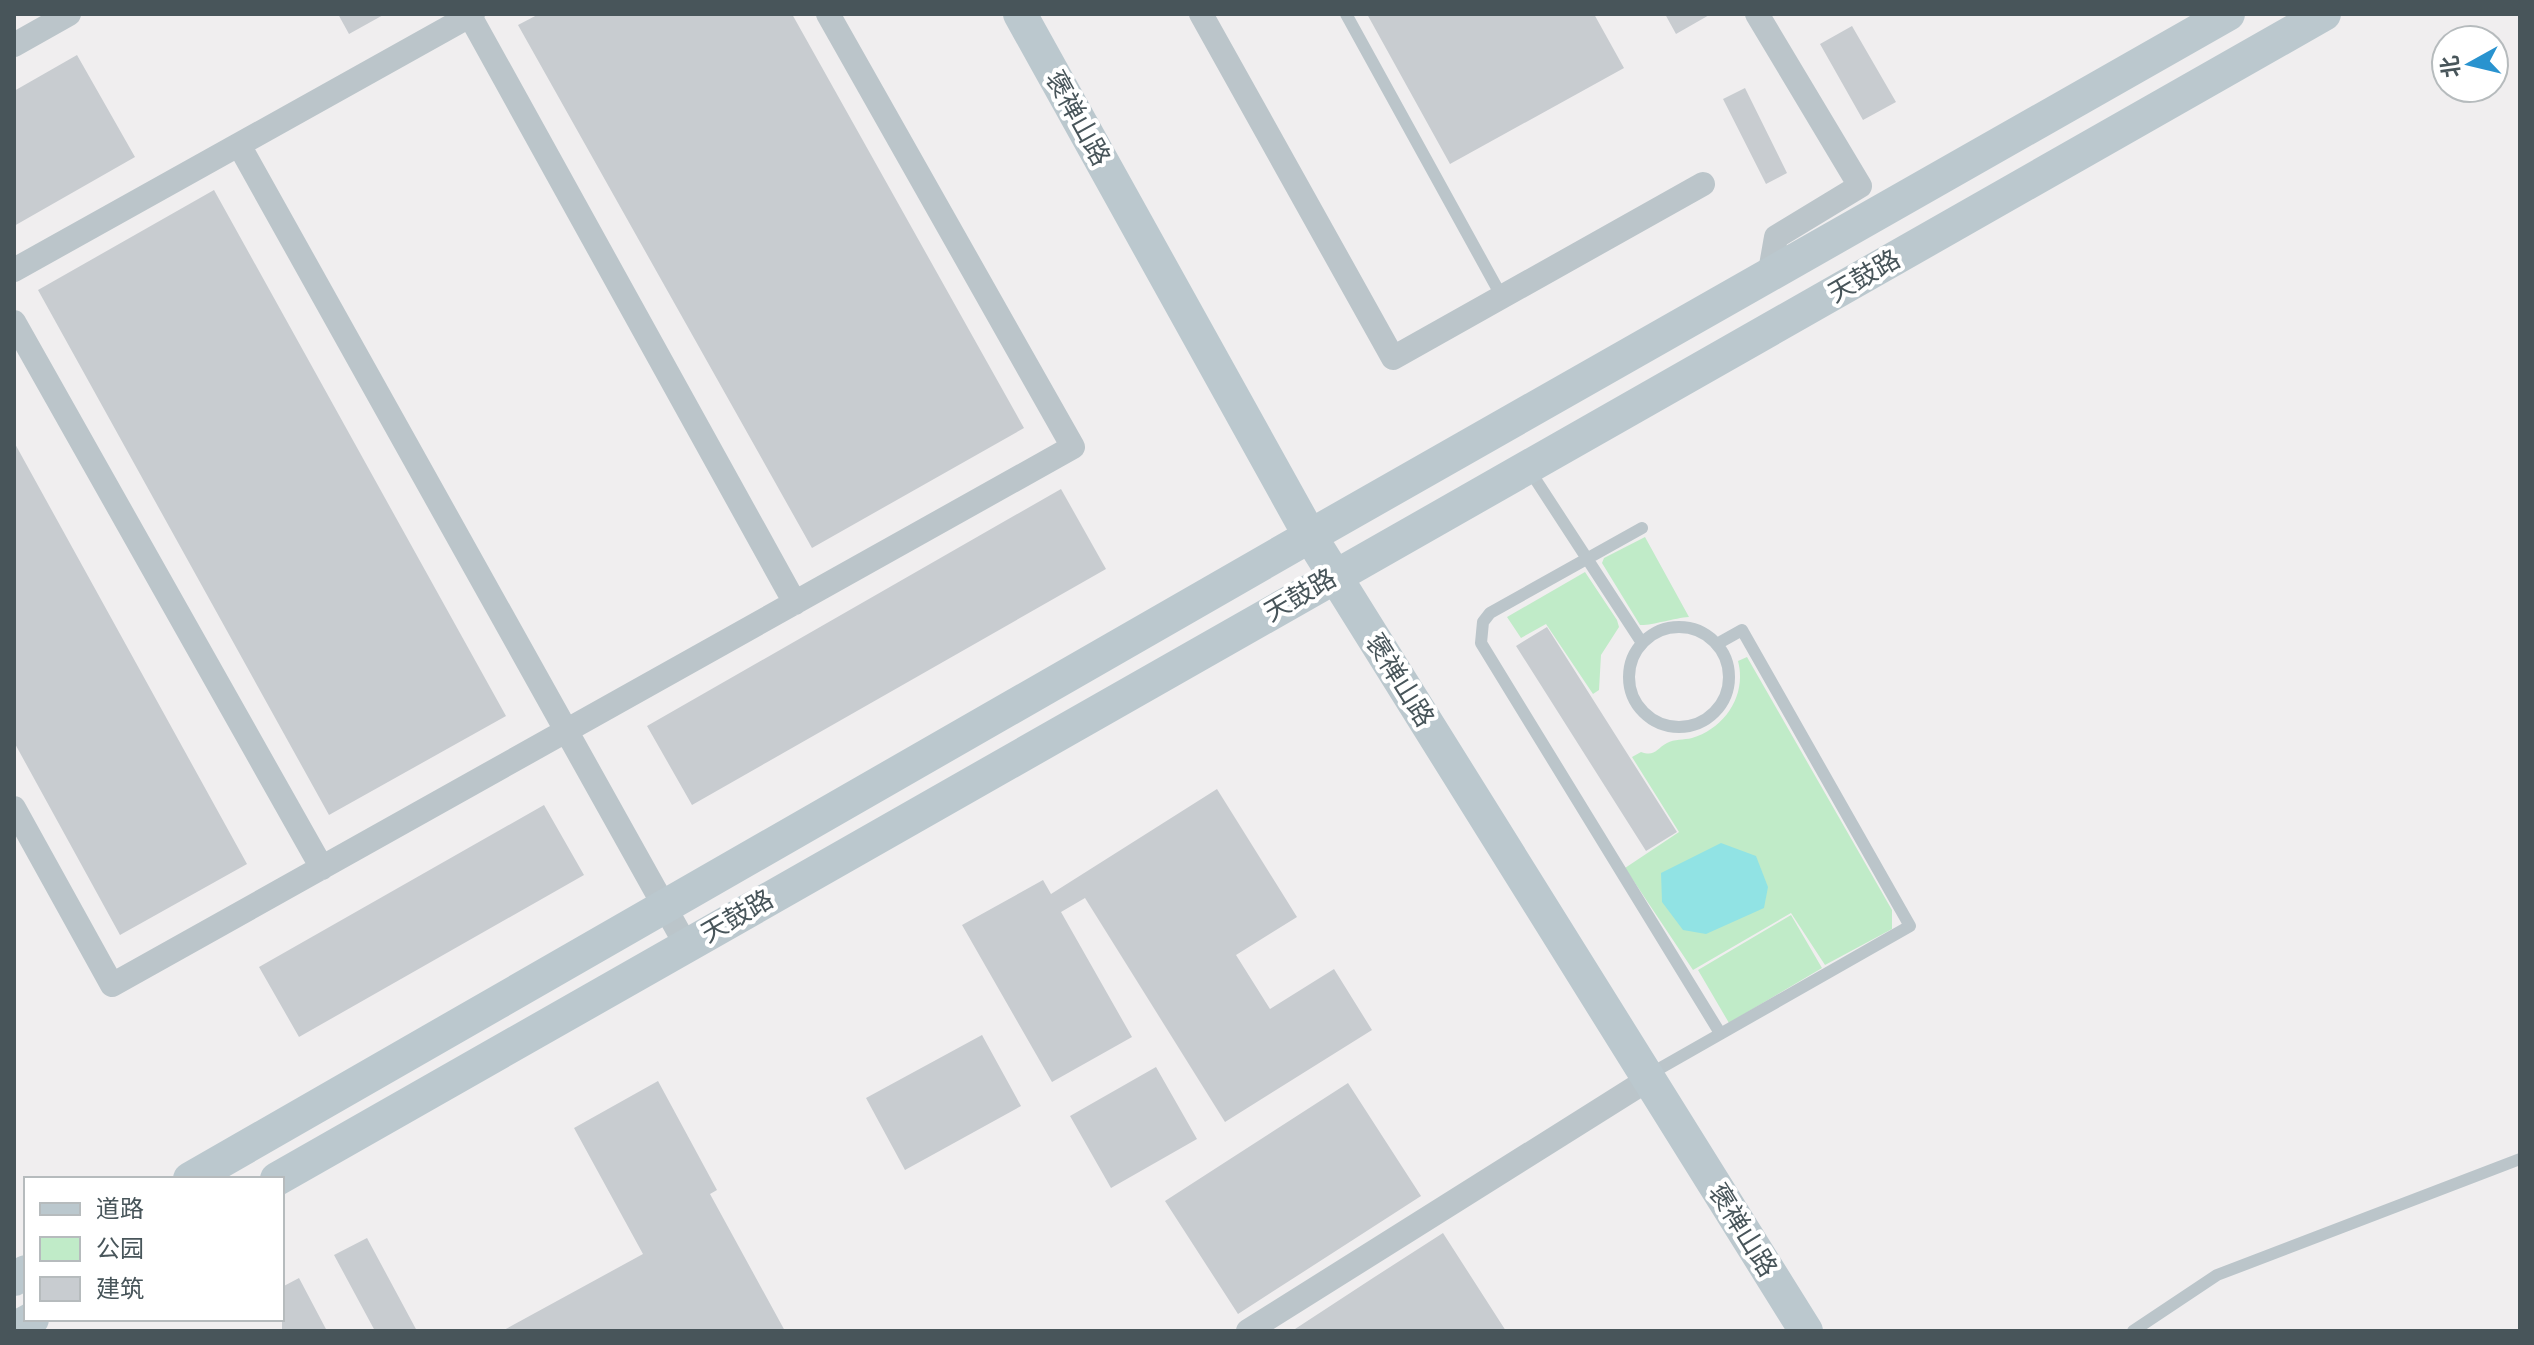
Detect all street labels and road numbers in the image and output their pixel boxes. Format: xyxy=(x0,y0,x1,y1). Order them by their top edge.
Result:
street label: 褒禅山路 xyxy=(1038,64,1118,172)
street label: 天鼓路 xyxy=(1822,242,1906,310)
street label: 天鼓路 xyxy=(1258,561,1342,629)
street label: 褒禅山路 xyxy=(1358,627,1442,733)
street label: 天鼓路 xyxy=(695,882,779,950)
street label: 褒禅山路 xyxy=(1701,1177,1785,1283)

